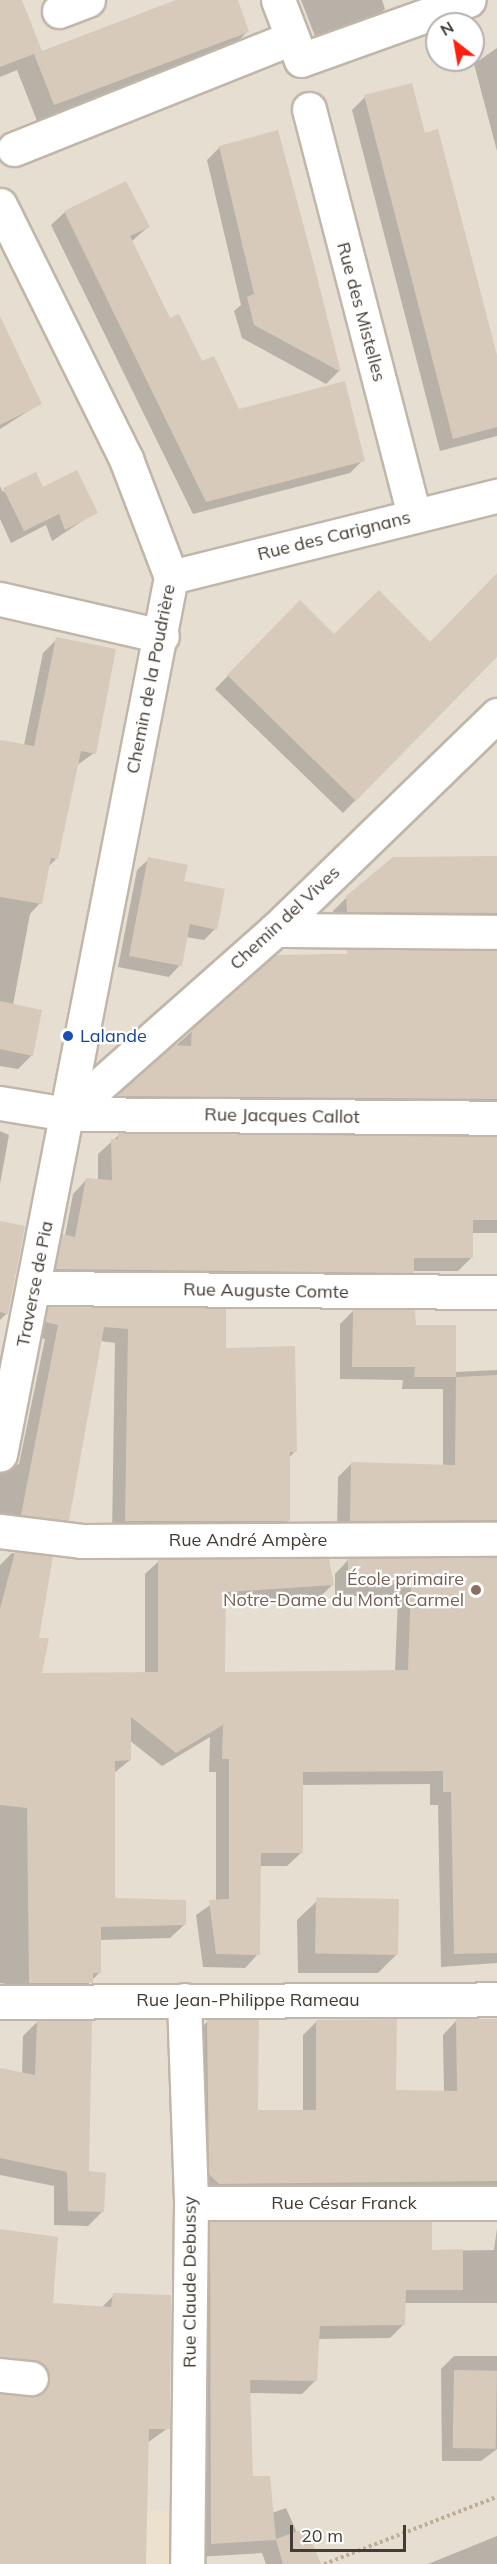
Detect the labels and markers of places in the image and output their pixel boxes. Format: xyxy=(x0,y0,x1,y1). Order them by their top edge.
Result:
place label: Lalande xyxy=(80,1025,147,1047)
marker: Lalande xyxy=(61,1029,75,1043)
place label: École primaire Notre-Dame du Mont Carmel xyxy=(223,1569,464,1612)
marker: École primaire Notre-Dame du Mont Carmel xyxy=(469,1583,483,1597)

